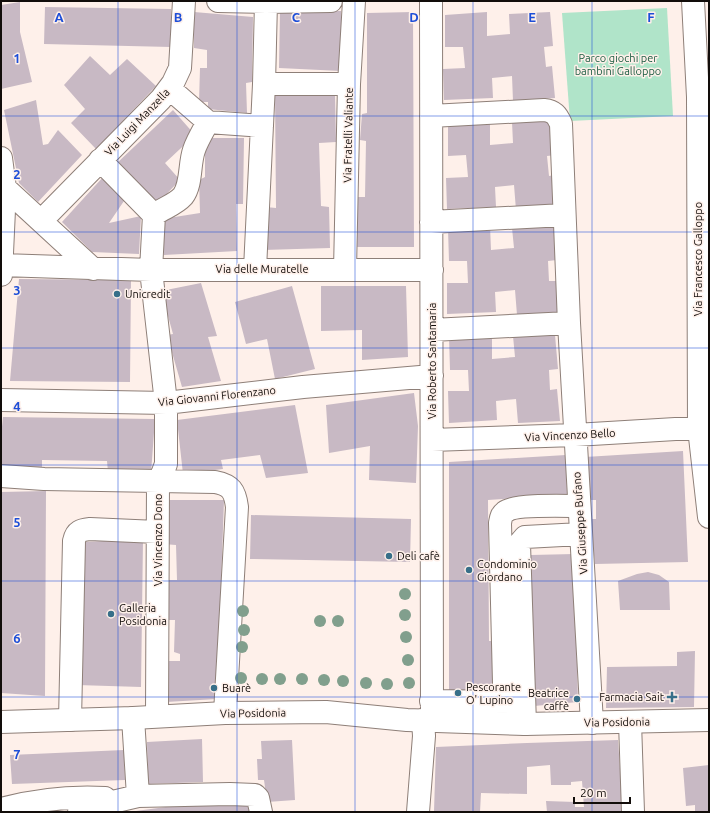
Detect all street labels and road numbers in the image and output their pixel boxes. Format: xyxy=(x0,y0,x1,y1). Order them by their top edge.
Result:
street label: Via Luigi Manzella xyxy=(102,86,172,158)
street label: Via Fratelli Valiante xyxy=(341,87,355,183)
street label: Via Francesco Galloppo xyxy=(692,202,704,316)
street label: Via delle Muratelle xyxy=(216,263,308,275)
street label: Via Roberto Santamaria xyxy=(426,303,438,419)
street label: Via Giovanni Florenzano xyxy=(158,384,276,408)
street label: Via Vincenzo Bello xyxy=(524,427,616,443)
street label: Via Giuseppe Bufano xyxy=(570,471,590,575)
street label: Via Vincenzo Dono xyxy=(152,494,164,586)
street label: Via Posidonia xyxy=(220,706,286,720)
street label: Via Posidonia xyxy=(584,715,650,729)

